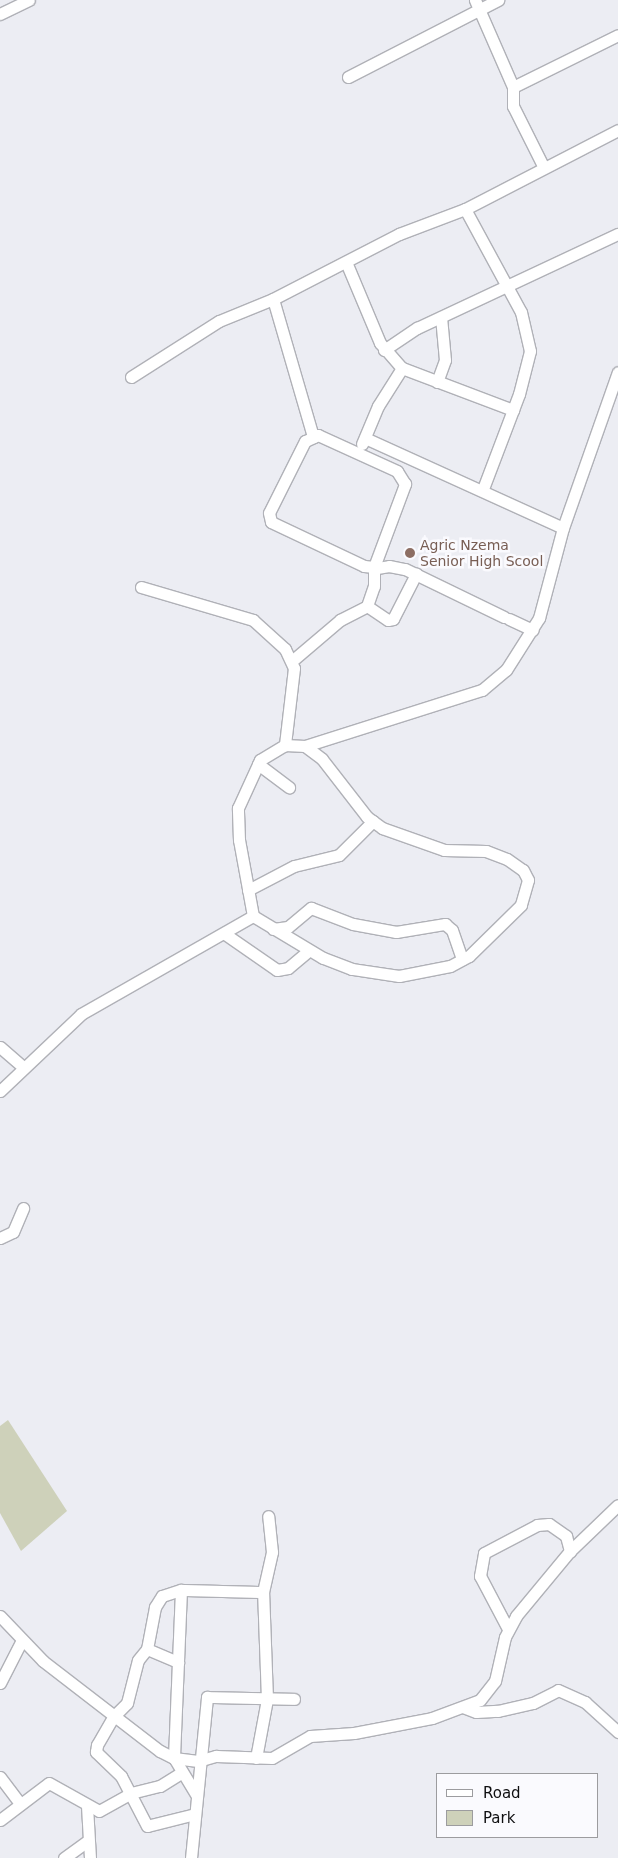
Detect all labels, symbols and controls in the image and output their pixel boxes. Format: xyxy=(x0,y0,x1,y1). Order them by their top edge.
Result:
place label: Agric Nzema Senior High Scool xyxy=(420,537,543,570)
marker: Agric Nzema Senior High Scool xyxy=(404,547,416,559)
legend xyxy=(436,1773,598,1838)
text: Road xyxy=(483,1784,521,1802)
text: Park xyxy=(483,1809,515,1827)

